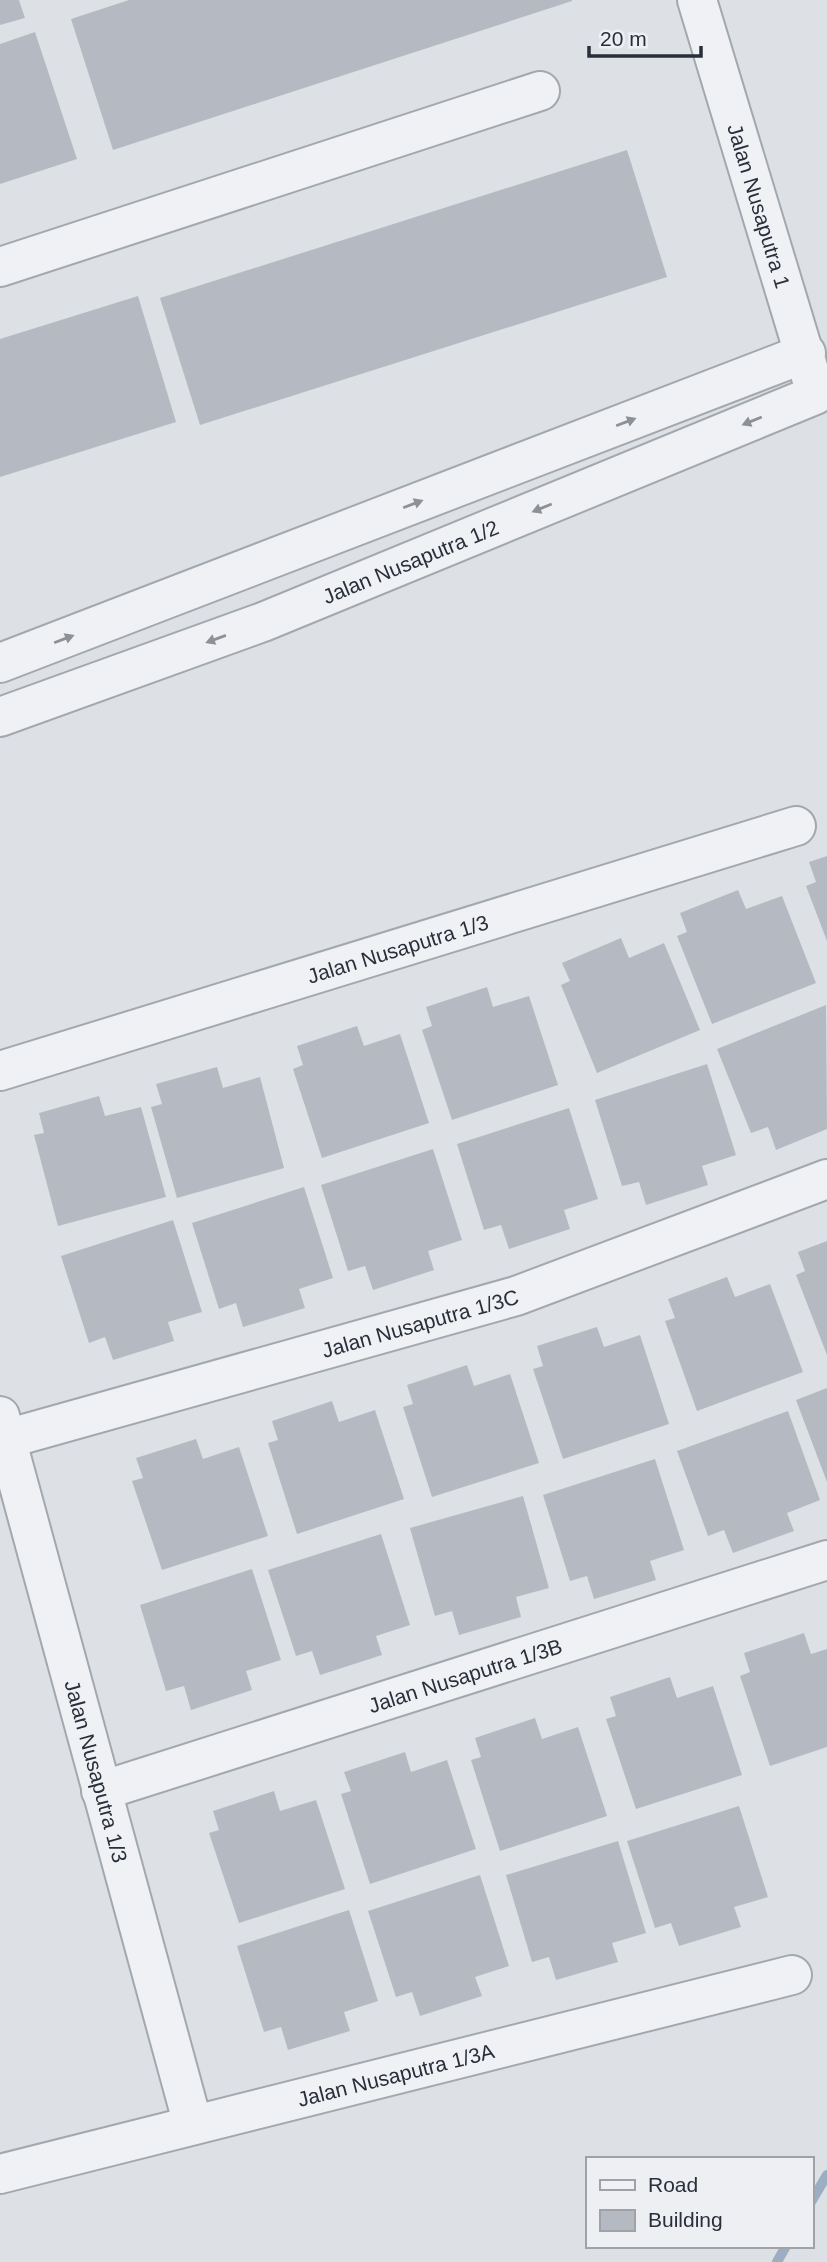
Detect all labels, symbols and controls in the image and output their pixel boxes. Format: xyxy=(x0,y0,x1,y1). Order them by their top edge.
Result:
scale bar xyxy=(589,14,701,58)
text: 20 m xyxy=(600,27,647,50)
street label: Jalan Nusaputra 1 xyxy=(724,121,795,291)
one-way arrow xyxy=(742,415,763,426)
one-way arrow xyxy=(615,417,636,428)
one-way arrow xyxy=(403,499,424,510)
one-way arrow xyxy=(531,502,552,513)
street label: Jalan Nusaputra 1/2 xyxy=(319,515,502,608)
one-way arrow xyxy=(53,633,74,644)
one-way arrow xyxy=(206,634,227,645)
street label: Jalan Nusaputra 1/3 xyxy=(304,910,491,987)
street label: Jalan Nusaputra 1/3C xyxy=(319,1284,521,1361)
street label: Jalan Nusaputra 1/3B xyxy=(365,1634,565,1717)
street label: Jalan Nusaputra 1/3 xyxy=(61,1677,132,1865)
street label: Jalan Nusaputra 1/3A xyxy=(295,2039,497,2110)
legend xyxy=(586,2157,813,2248)
text: Road xyxy=(648,2173,698,2196)
text: Building xyxy=(648,2208,723,2231)

